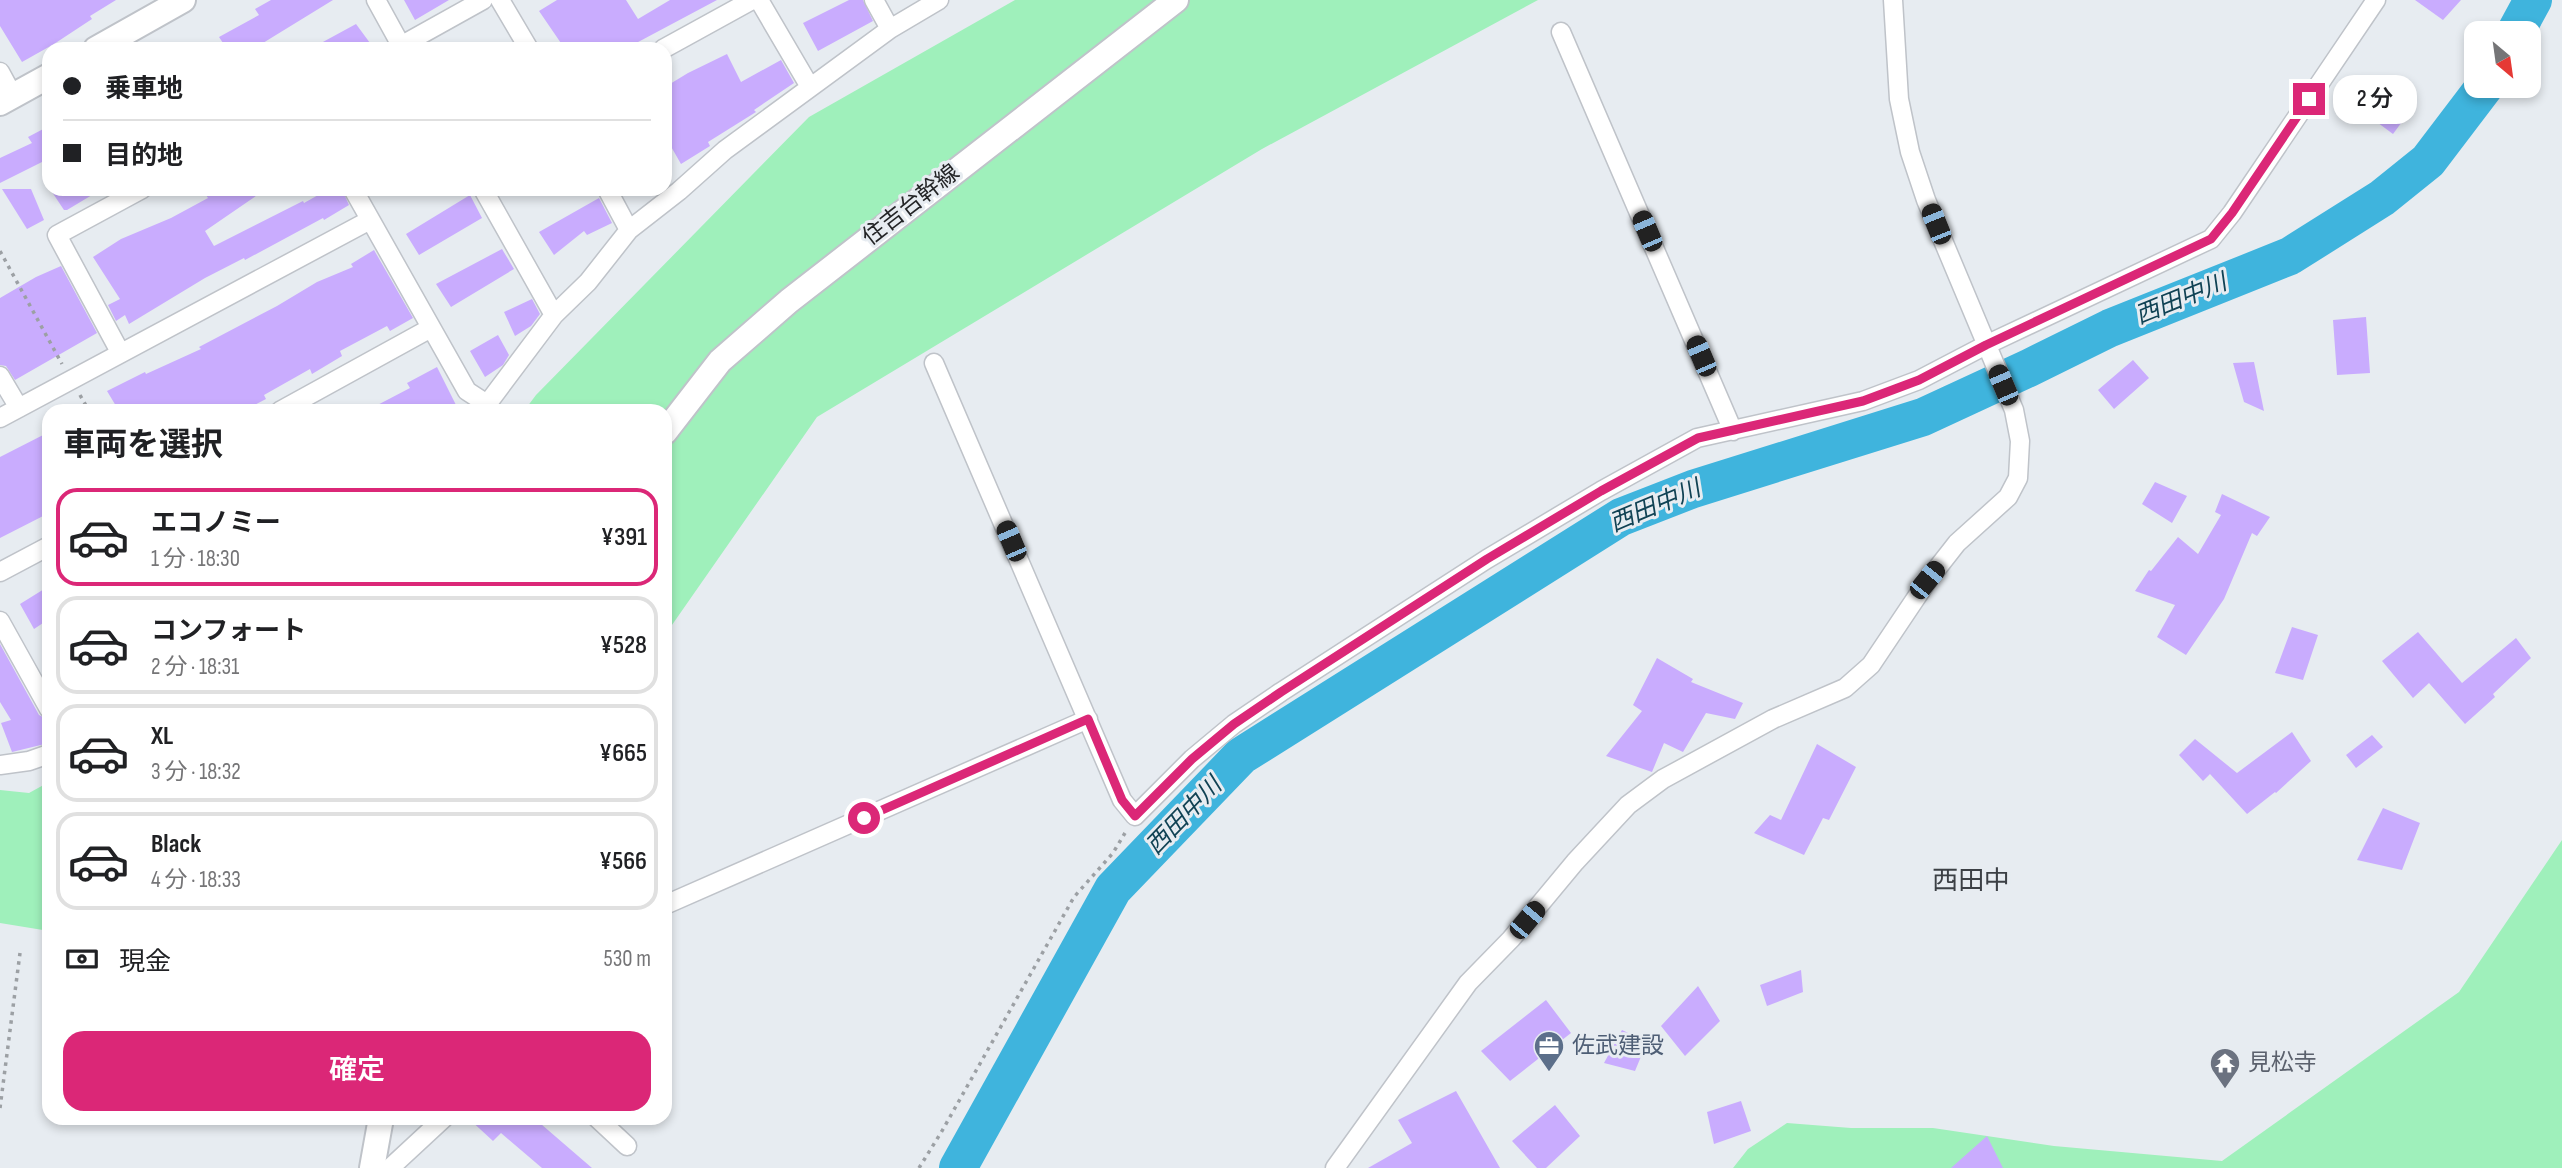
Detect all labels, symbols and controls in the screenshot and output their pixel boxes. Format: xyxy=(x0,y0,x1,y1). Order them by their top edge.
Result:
north arrow xyxy=(2464,21,2541,98)
map controls xyxy=(2464,21,2541,98)
text: 乗車地 xyxy=(105,74,183,105)
callout: 2 分 xyxy=(2334,74,2418,124)
route end xyxy=(2293,83,2325,115)
text: 2 分 xyxy=(2357,85,2393,113)
text: 目的地 xyxy=(105,141,183,172)
street label: 住吉台幹線 xyxy=(857,159,965,251)
car xyxy=(1919,201,1954,247)
car xyxy=(1630,208,1665,254)
water label: 西田中川 xyxy=(2131,266,2234,330)
car xyxy=(1684,333,1719,379)
car xyxy=(1986,362,2021,408)
text: 車両を選択 xyxy=(63,426,223,465)
water label: 西田中川 xyxy=(1605,473,1708,538)
icon: car xyxy=(67,506,130,569)
text: エコノミー xyxy=(151,508,281,539)
car xyxy=(994,518,1029,564)
text: ¥391 xyxy=(601,522,647,553)
text: 1 分 · 18:30 xyxy=(151,545,240,573)
car xyxy=(1906,557,1949,603)
icon: car xyxy=(67,614,130,677)
text: コンフォート xyxy=(151,616,306,647)
text: ¥528 xyxy=(600,630,647,661)
text: 2 分 · 18:31 xyxy=(151,653,239,681)
text: XL xyxy=(151,721,173,752)
icon: car xyxy=(67,722,130,785)
text: ¥665 xyxy=(599,738,647,769)
text: 3 分 · 18:32 xyxy=(151,758,241,786)
water label: 西田中川 xyxy=(1140,769,1230,861)
route start xyxy=(848,802,880,834)
text: Black xyxy=(151,829,201,860)
icon: car xyxy=(67,830,130,893)
text: ¥566 xyxy=(599,846,647,877)
text: 4 分 · 18:33 xyxy=(151,866,241,894)
district label: 西田中 xyxy=(1932,866,2010,897)
car xyxy=(1506,897,1549,943)
icon: cash xyxy=(63,940,101,978)
text: 530 m xyxy=(603,945,651,973)
text: 現金 xyxy=(119,947,171,978)
office icon: 佐武建設 xyxy=(1532,1029,1566,1073)
button: 確定 xyxy=(63,1031,651,1111)
place label: 佐武建設 xyxy=(1572,1032,1664,1060)
temple icon: 見松寺 xyxy=(2208,1046,2242,1090)
place label: 見松寺 xyxy=(2248,1049,2317,1077)

